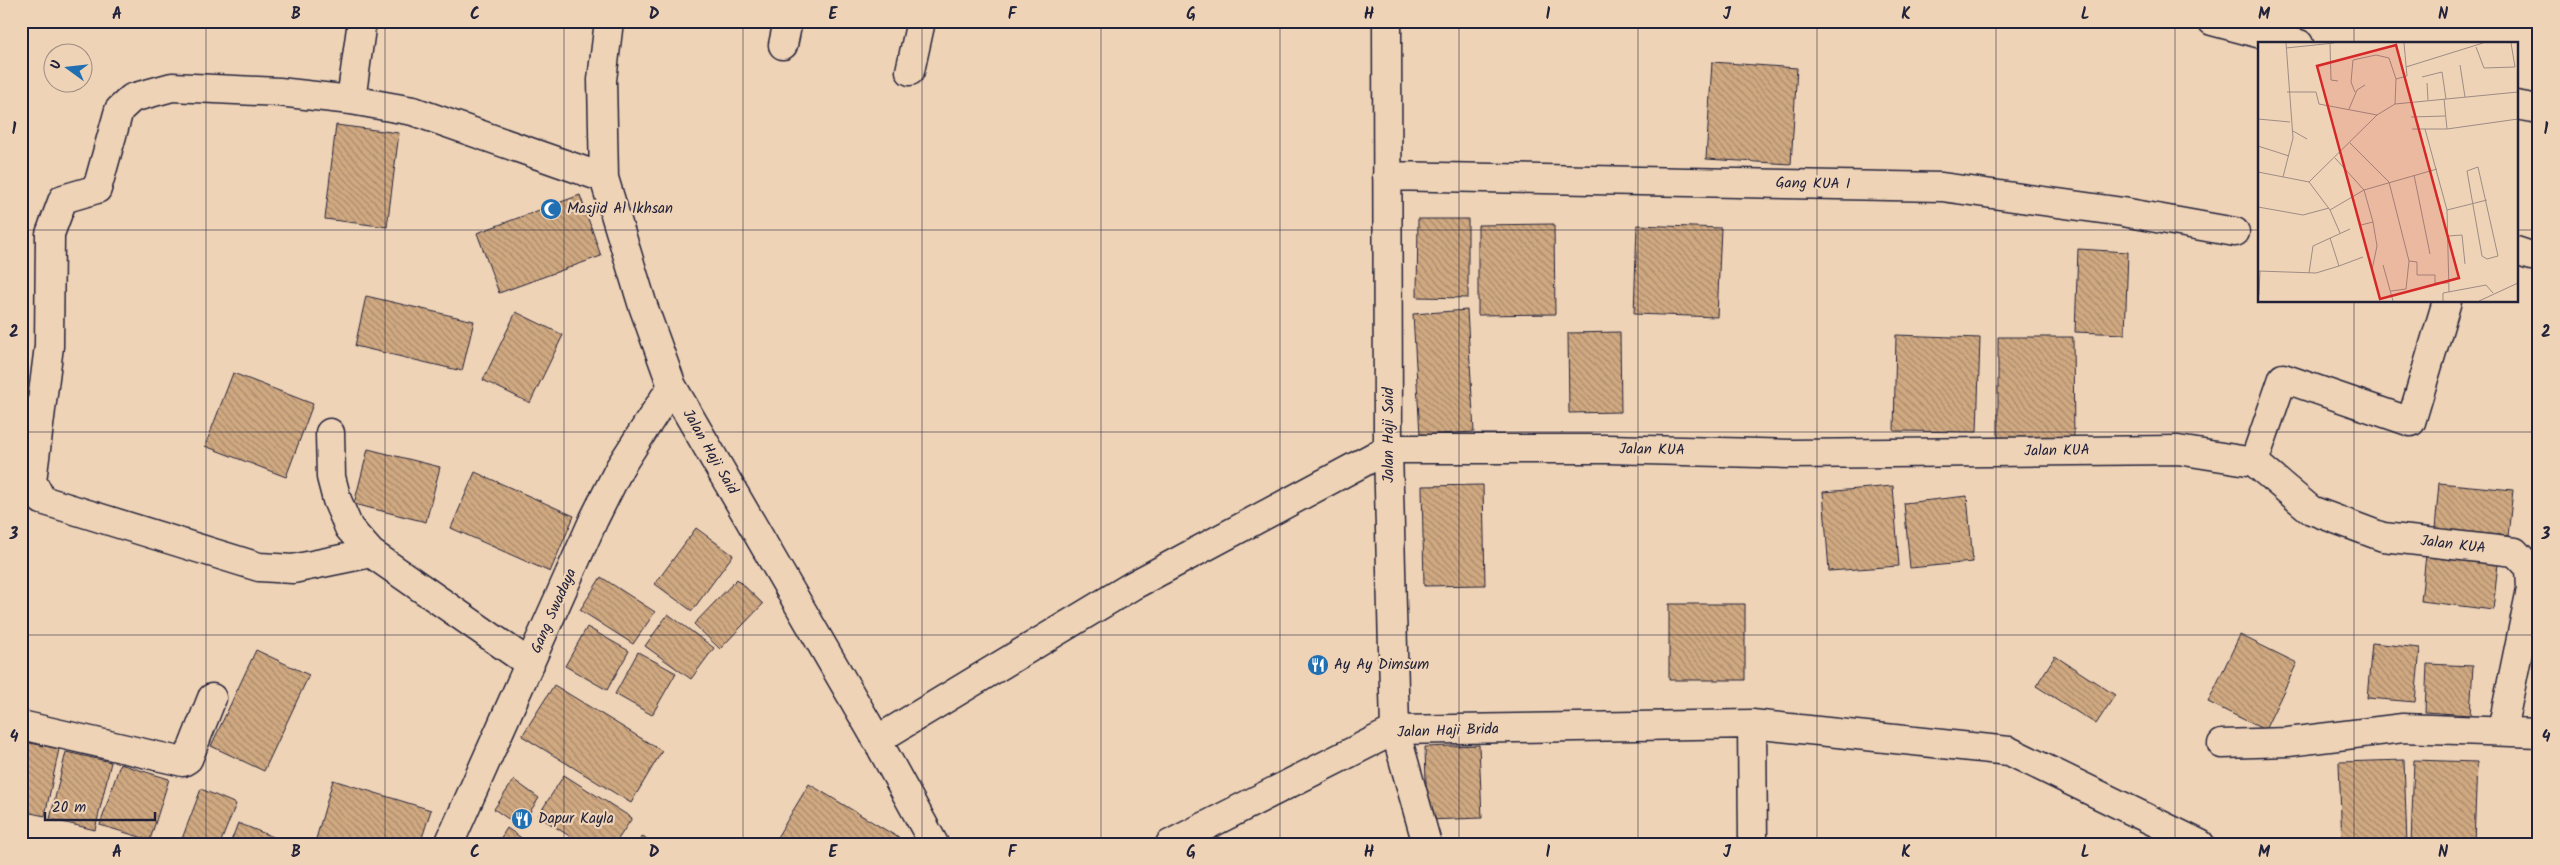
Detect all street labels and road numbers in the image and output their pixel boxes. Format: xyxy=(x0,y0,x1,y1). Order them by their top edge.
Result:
street label: Gang KUA I xyxy=(1775,171,1851,197)
street label: Jalan Haji Said xyxy=(1377,387,1401,483)
street label: Jalan Haji Said xyxy=(676,405,744,500)
street label: Jalan KUA xyxy=(1619,437,1685,463)
street label: Jalan KUA xyxy=(2024,438,2090,464)
street label: Jalan KUA xyxy=(2419,529,2487,561)
street label: Gang Swadaya xyxy=(525,565,583,657)
street label: Jalan Haji Brida xyxy=(1397,717,1499,745)

